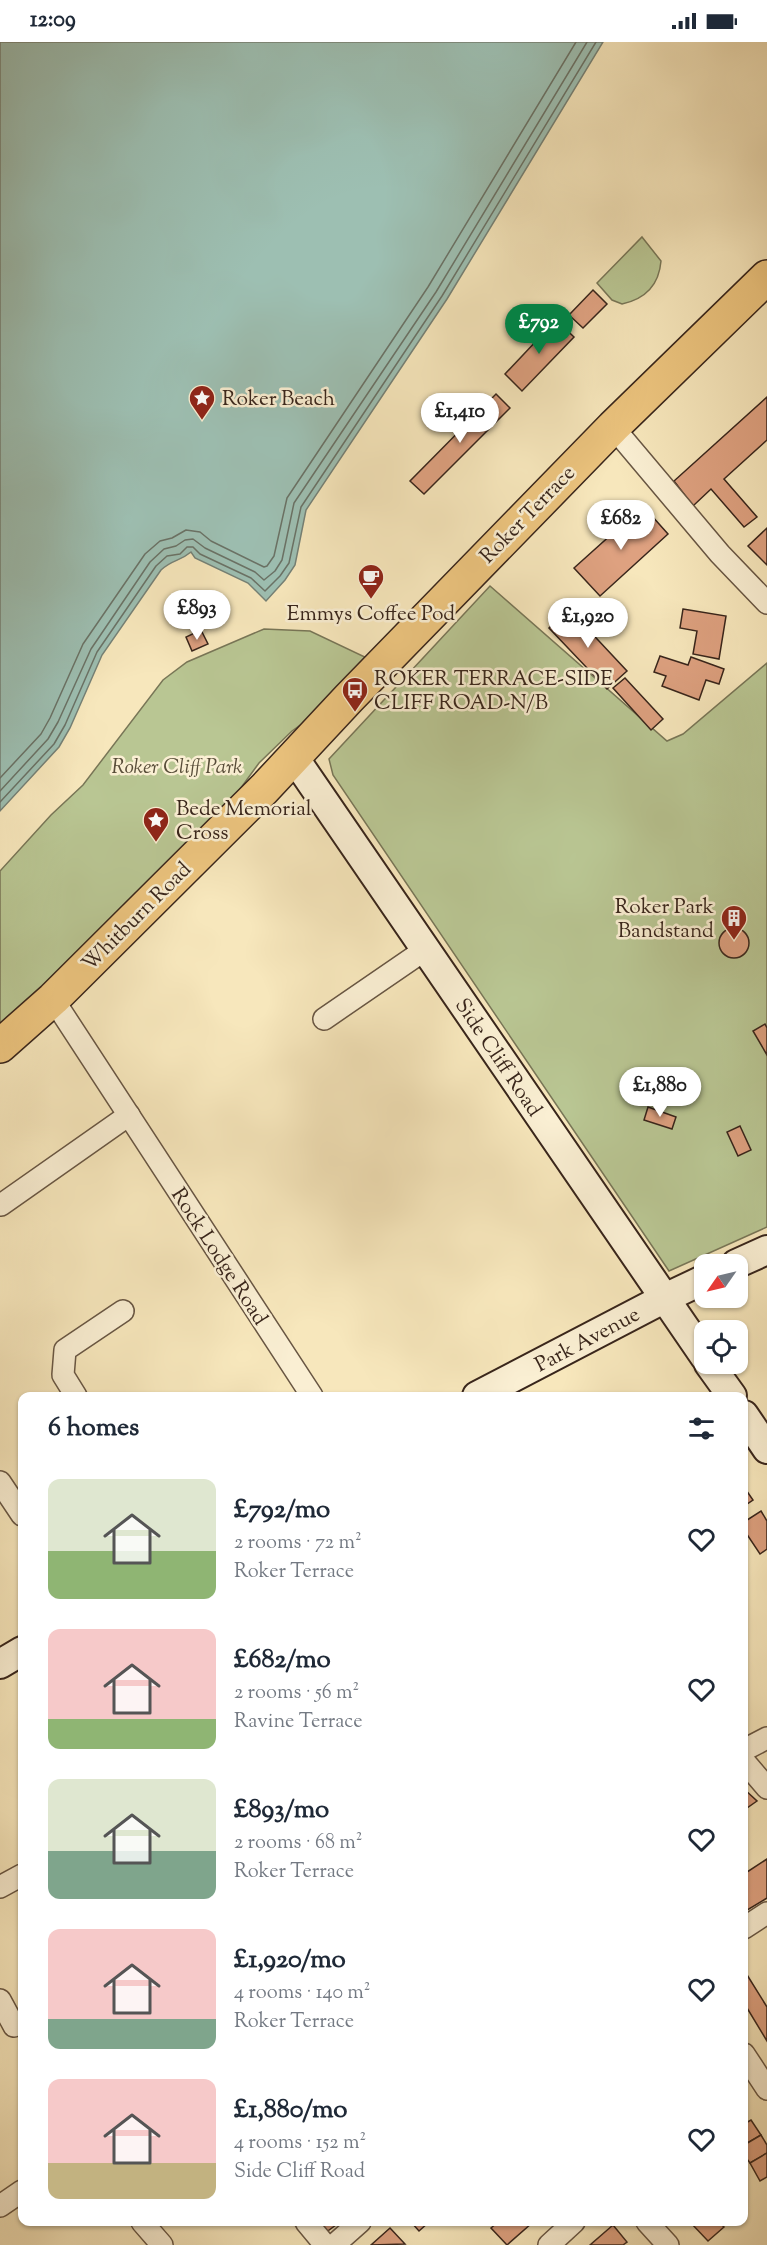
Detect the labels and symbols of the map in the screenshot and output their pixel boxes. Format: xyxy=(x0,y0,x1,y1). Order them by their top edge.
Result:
pin: £792 xyxy=(503,304,575,355)
place icon: Roker Beach xyxy=(187,383,217,421)
place label: Roker Beach xyxy=(222,385,335,415)
pin: £1,410 xyxy=(411,393,509,444)
street label: Roker Terrace xyxy=(474,460,583,571)
pin: £682 xyxy=(585,500,657,551)
cafe icon: Emmys Coffee Pod xyxy=(356,562,386,600)
pin: £893 xyxy=(161,590,233,641)
pin: £1,920 xyxy=(539,598,637,649)
place label: Emmys Coffee Pod xyxy=(287,600,455,630)
place label: ROKER TERRACE-SIDE CLIFF ROAD-N/B xyxy=(374,665,613,719)
bus stop icon: ROKER TERRACE-SIDE CLIFF ROAD-N/B xyxy=(340,675,370,713)
park label: Roker Cliff Park xyxy=(111,753,243,783)
place label: Bede Memorial Cross xyxy=(176,795,312,849)
place icon: Bede Memorial Cross xyxy=(141,805,171,843)
street label: Whitburn Road xyxy=(76,856,199,979)
place label: Roker Park Bandstand xyxy=(615,893,715,947)
building icon: Roker Park Bandstand xyxy=(719,903,749,941)
street label: Side Cliff Road xyxy=(446,993,548,1124)
pin: £1,880 xyxy=(611,1067,709,1118)
street label: Rock Lodge Road xyxy=(163,1182,274,1332)
north arrow xyxy=(694,1254,748,1308)
street label: Park Avenue xyxy=(530,1301,646,1381)

